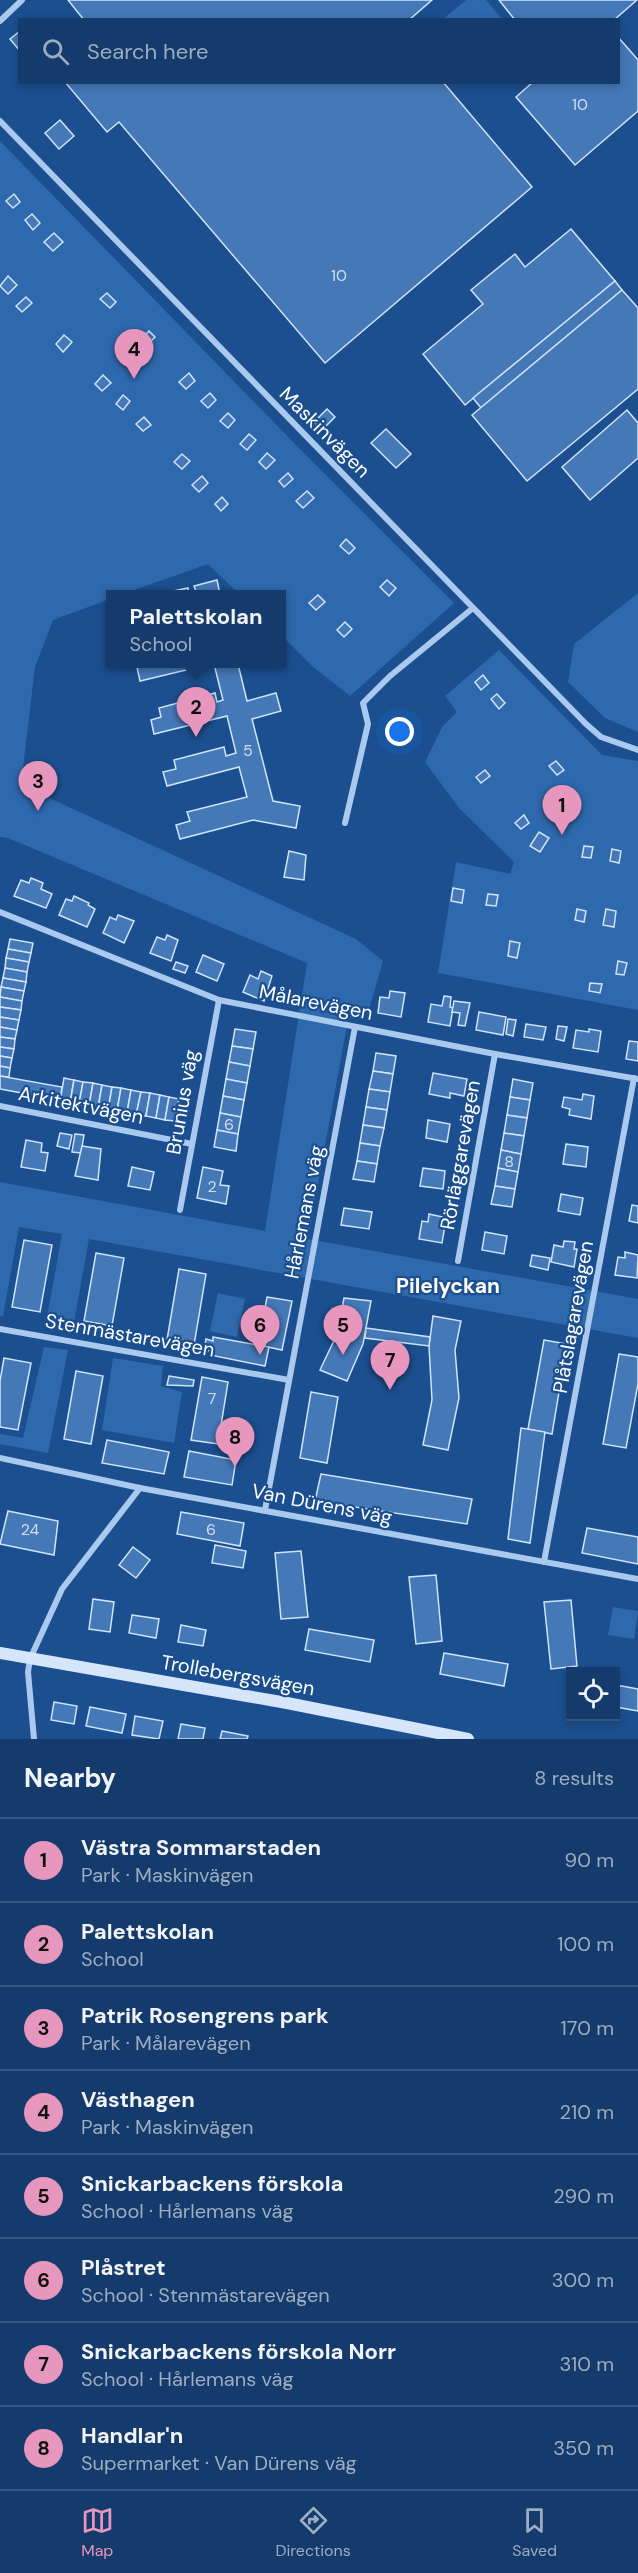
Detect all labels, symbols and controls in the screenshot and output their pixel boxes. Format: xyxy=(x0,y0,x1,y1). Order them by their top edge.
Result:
search box xyxy=(18,18,620,84)
icon: search xyxy=(39,35,72,68)
text: Search here xyxy=(87,37,208,66)
house number: 10 xyxy=(572,94,588,115)
house number: 10 xyxy=(331,265,347,286)
pin: 4 xyxy=(114,330,154,379)
street label: Maskinvägen xyxy=(274,381,376,483)
popup xyxy=(106,590,286,668)
text: Palettskolan xyxy=(130,602,262,631)
text: School xyxy=(130,631,192,657)
pin: 2 xyxy=(176,688,216,737)
your location xyxy=(385,717,414,746)
house number: 5 xyxy=(243,740,253,761)
pin: 3 xyxy=(18,762,57,811)
pin: 1 xyxy=(542,786,582,835)
street label: Målarevägen xyxy=(257,978,375,1026)
street label: Brunius väg xyxy=(160,1047,204,1157)
street label: Rörläggarevägen xyxy=(434,1078,486,1232)
street label: Arkitektvägen xyxy=(16,1080,146,1130)
house number: 6 xyxy=(224,1114,234,1135)
street label: Hårlemans väg xyxy=(278,1143,330,1281)
house number: 8 xyxy=(504,1151,514,1172)
house number: 2 xyxy=(207,1176,217,1197)
street label: Plåtslagarevägen xyxy=(547,1239,599,1395)
district label: Pilelyckan xyxy=(396,1272,500,1300)
pin: 6 xyxy=(240,1306,280,1355)
pin: 5 xyxy=(324,1306,362,1355)
street label: Stenmästarevägen xyxy=(43,1307,217,1363)
pin: 7 xyxy=(370,1340,410,1390)
house number: 7 xyxy=(208,1388,216,1409)
pin: 8 xyxy=(216,1418,254,1467)
street label: Van Dürens väg xyxy=(250,1478,394,1530)
house number: 24 xyxy=(21,1519,40,1540)
house number: 6 xyxy=(206,1519,216,1540)
street label: Trollebergsvägen xyxy=(159,1649,317,1701)
map controls xyxy=(566,1667,620,1721)
button: locate xyxy=(566,1667,620,1721)
text: Nearby xyxy=(24,1761,116,1795)
text: 8 results xyxy=(534,1765,614,1791)
text: Västra Sommarstaden xyxy=(81,1833,321,1862)
text: 1 xyxy=(40,1847,47,1873)
text: 90 m xyxy=(565,1847,614,1873)
text: Park · Maskinvägen xyxy=(81,1862,254,1888)
text: Palettskolan xyxy=(81,1917,214,1946)
text: 2 xyxy=(38,1931,49,1957)
text: 100 m xyxy=(557,1931,614,1957)
text: School xyxy=(81,1946,144,1972)
text: Patrik Rosengrens park xyxy=(81,2001,329,2030)
text: 3 xyxy=(37,2015,50,2041)
text: 170 m xyxy=(561,2015,614,2041)
text: Park · Målarevägen xyxy=(81,2030,251,2056)
text: Västhagen xyxy=(81,2085,195,2114)
text: 4 xyxy=(37,2099,50,2125)
text: 210 m xyxy=(559,2099,614,2125)
text: Park · Maskinvägen xyxy=(81,2114,254,2140)
text: Snickarbackens förskola xyxy=(81,2169,343,2198)
text: 5 xyxy=(37,2183,50,2209)
text: 290 m xyxy=(553,2183,614,2209)
text: School · Hårlemans väg xyxy=(81,2198,294,2224)
text: Plåstret xyxy=(81,2253,166,2282)
text: 6 xyxy=(37,2267,50,2293)
text: 300 m xyxy=(552,2267,614,2293)
text: School · Stenmästarevägen xyxy=(81,2282,330,2308)
text: Snickarbackens förskola Norr xyxy=(81,2337,396,2366)
text: 7 xyxy=(38,2351,49,2377)
text: 310 m xyxy=(559,2351,614,2377)
text: School · Hårlemans väg xyxy=(81,2366,294,2392)
text: Handlar'n xyxy=(81,2421,183,2450)
text: 8 xyxy=(37,2435,50,2461)
text: 350 m xyxy=(553,2435,614,2461)
text: Supermarket · Van Dürens väg xyxy=(81,2450,357,2476)
tab: Map xyxy=(81,2504,114,2561)
tab: Directions xyxy=(275,2504,351,2561)
tab: Saved xyxy=(512,2504,557,2561)

